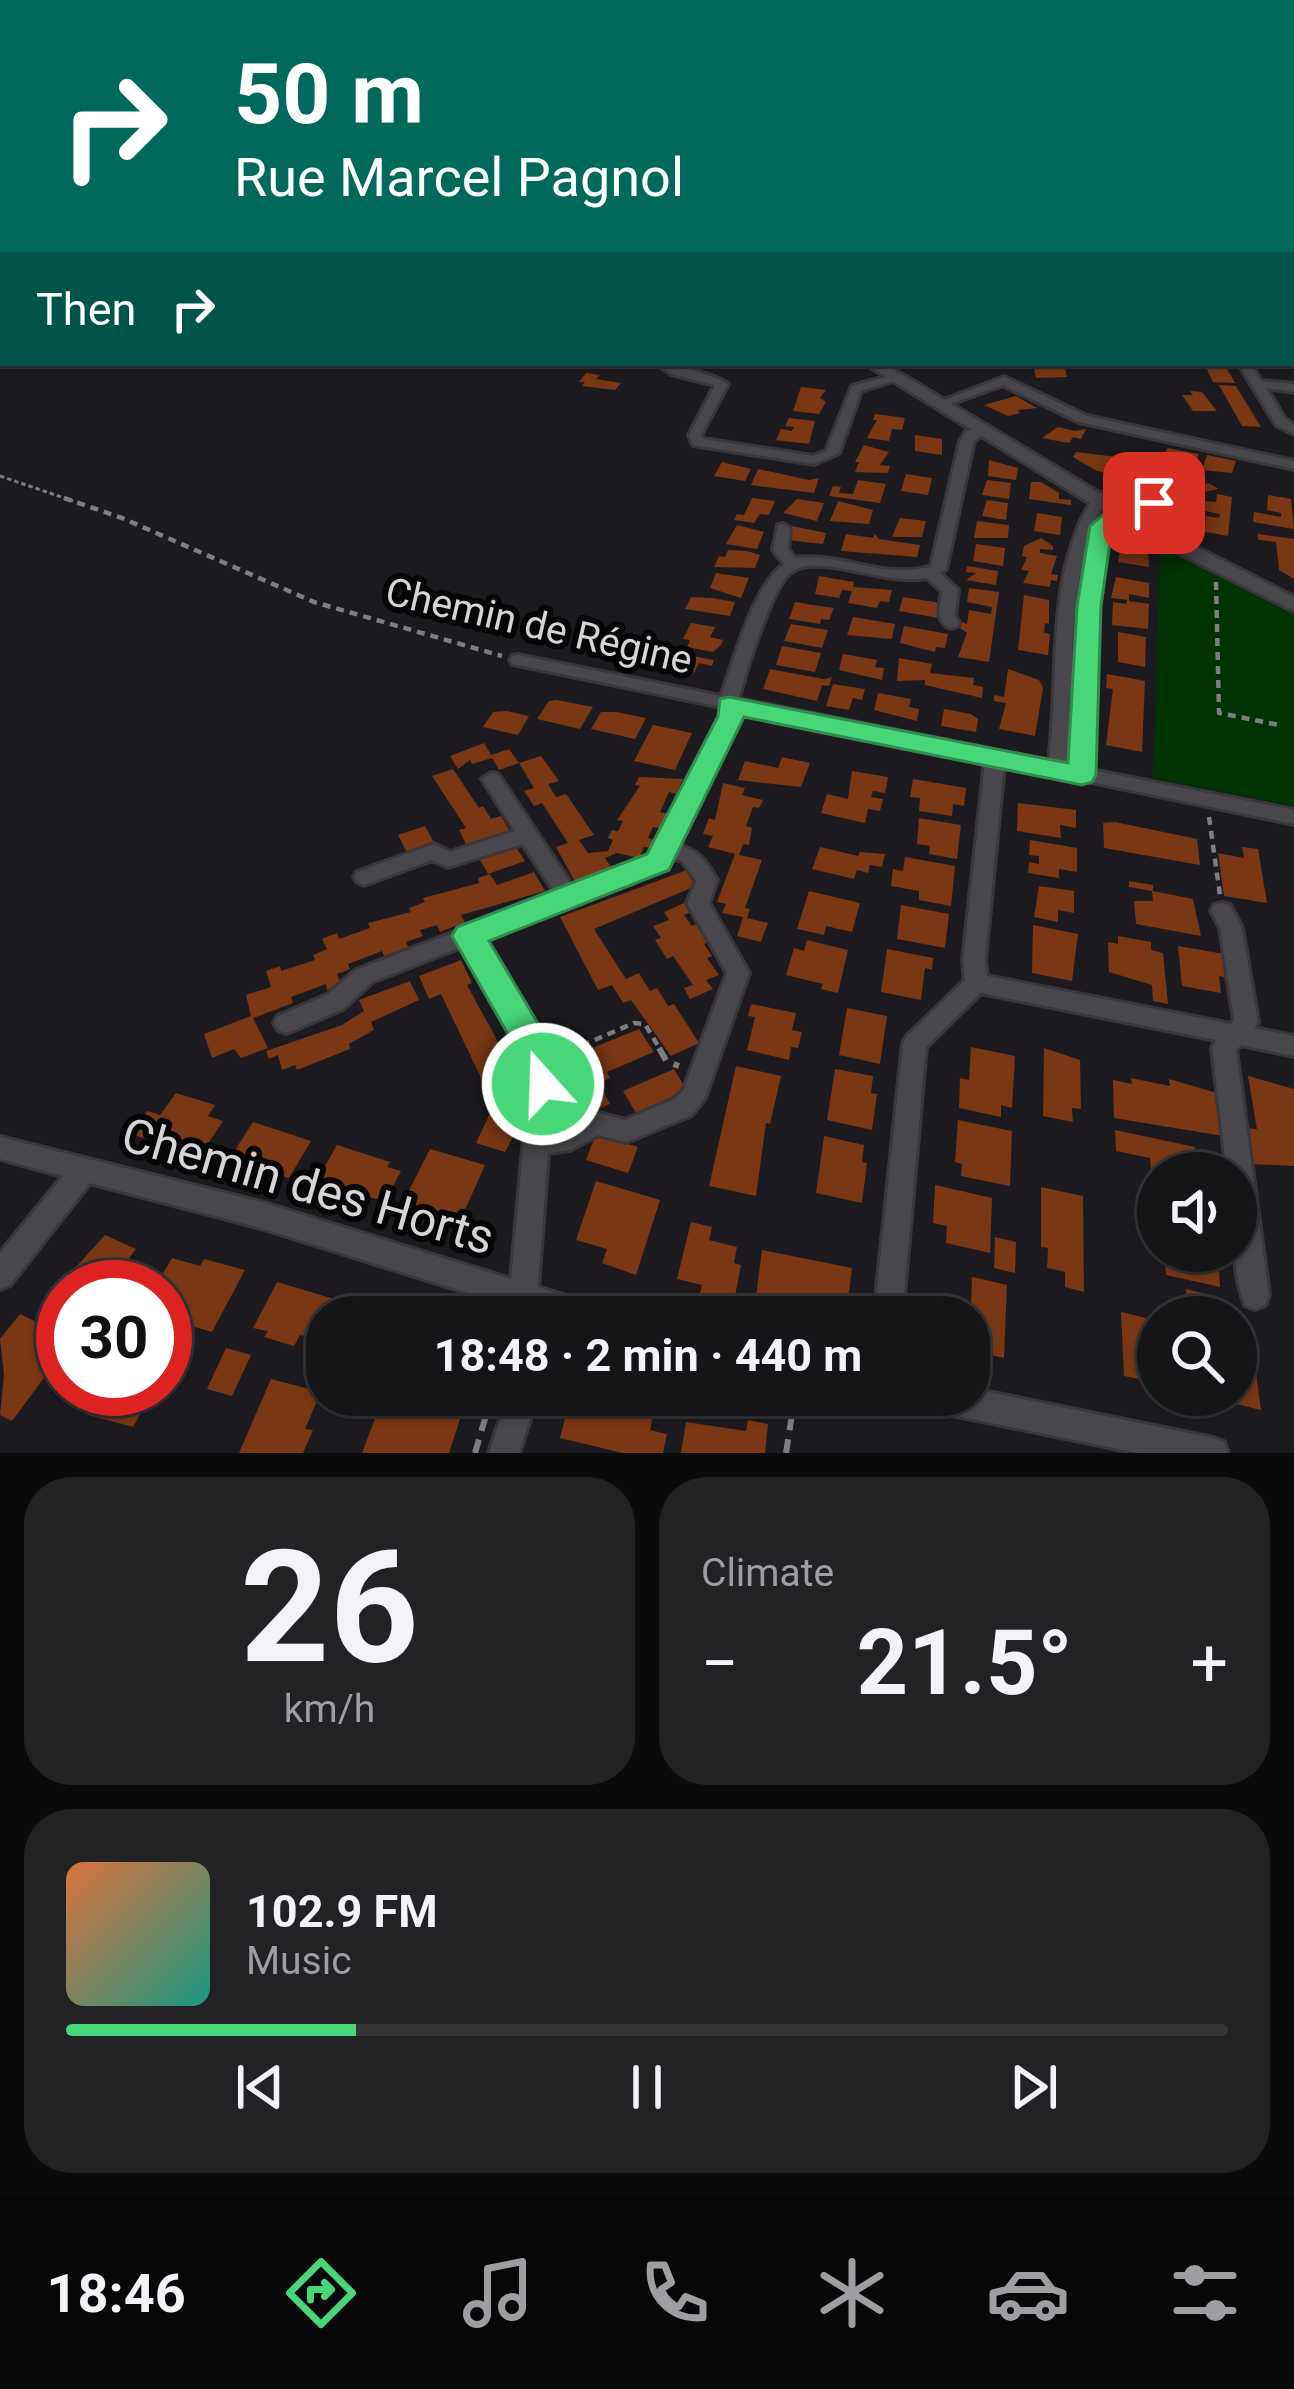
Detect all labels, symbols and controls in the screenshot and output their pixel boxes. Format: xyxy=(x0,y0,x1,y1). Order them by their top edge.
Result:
text: 50 m xyxy=(234,45,424,144)
icon: right xyxy=(36,48,192,204)
text: Rue Marcel Pagnol xyxy=(234,146,684,209)
icon: right xyxy=(160,276,226,342)
text: Then xyxy=(36,283,136,336)
pin xyxy=(1103,452,1205,554)
icon: arrive xyxy=(1121,470,1187,536)
street label: Chemin de Régine xyxy=(381,568,697,684)
position arrow xyxy=(480,1021,606,1147)
street label: Chemin des Horts xyxy=(116,1106,500,1266)
map controls xyxy=(1137,1152,1257,1416)
button: sound xyxy=(1137,1152,1257,1272)
speed limit sign: 30 xyxy=(36,1260,192,1416)
button: search xyxy=(1137,1296,1257,1416)
text: 18:48 · 2 min · 440 m xyxy=(434,1329,862,1382)
text: 26 xyxy=(240,1516,419,1699)
text: Climate xyxy=(701,1550,834,1596)
text: 21.5° xyxy=(857,1611,1073,1716)
text: − xyxy=(701,1625,739,1702)
text: + xyxy=(1191,1625,1228,1702)
text: km/h xyxy=(284,1686,375,1732)
text: 102.9 FM xyxy=(246,1885,438,1938)
text: Music xyxy=(246,1938,352,1984)
icon: previous xyxy=(227,2054,293,2120)
icon: pause xyxy=(614,2054,680,2120)
icon: next xyxy=(1001,2054,1067,2120)
icon: directions xyxy=(279,2251,363,2335)
icon: music xyxy=(456,2251,540,2335)
icon: phone xyxy=(633,2251,717,2335)
icon: climate xyxy=(810,2251,894,2335)
icon: car xyxy=(986,2251,1070,2335)
icon: filters xyxy=(1163,2251,1247,2335)
text: 18:46 xyxy=(46,2262,186,2325)

